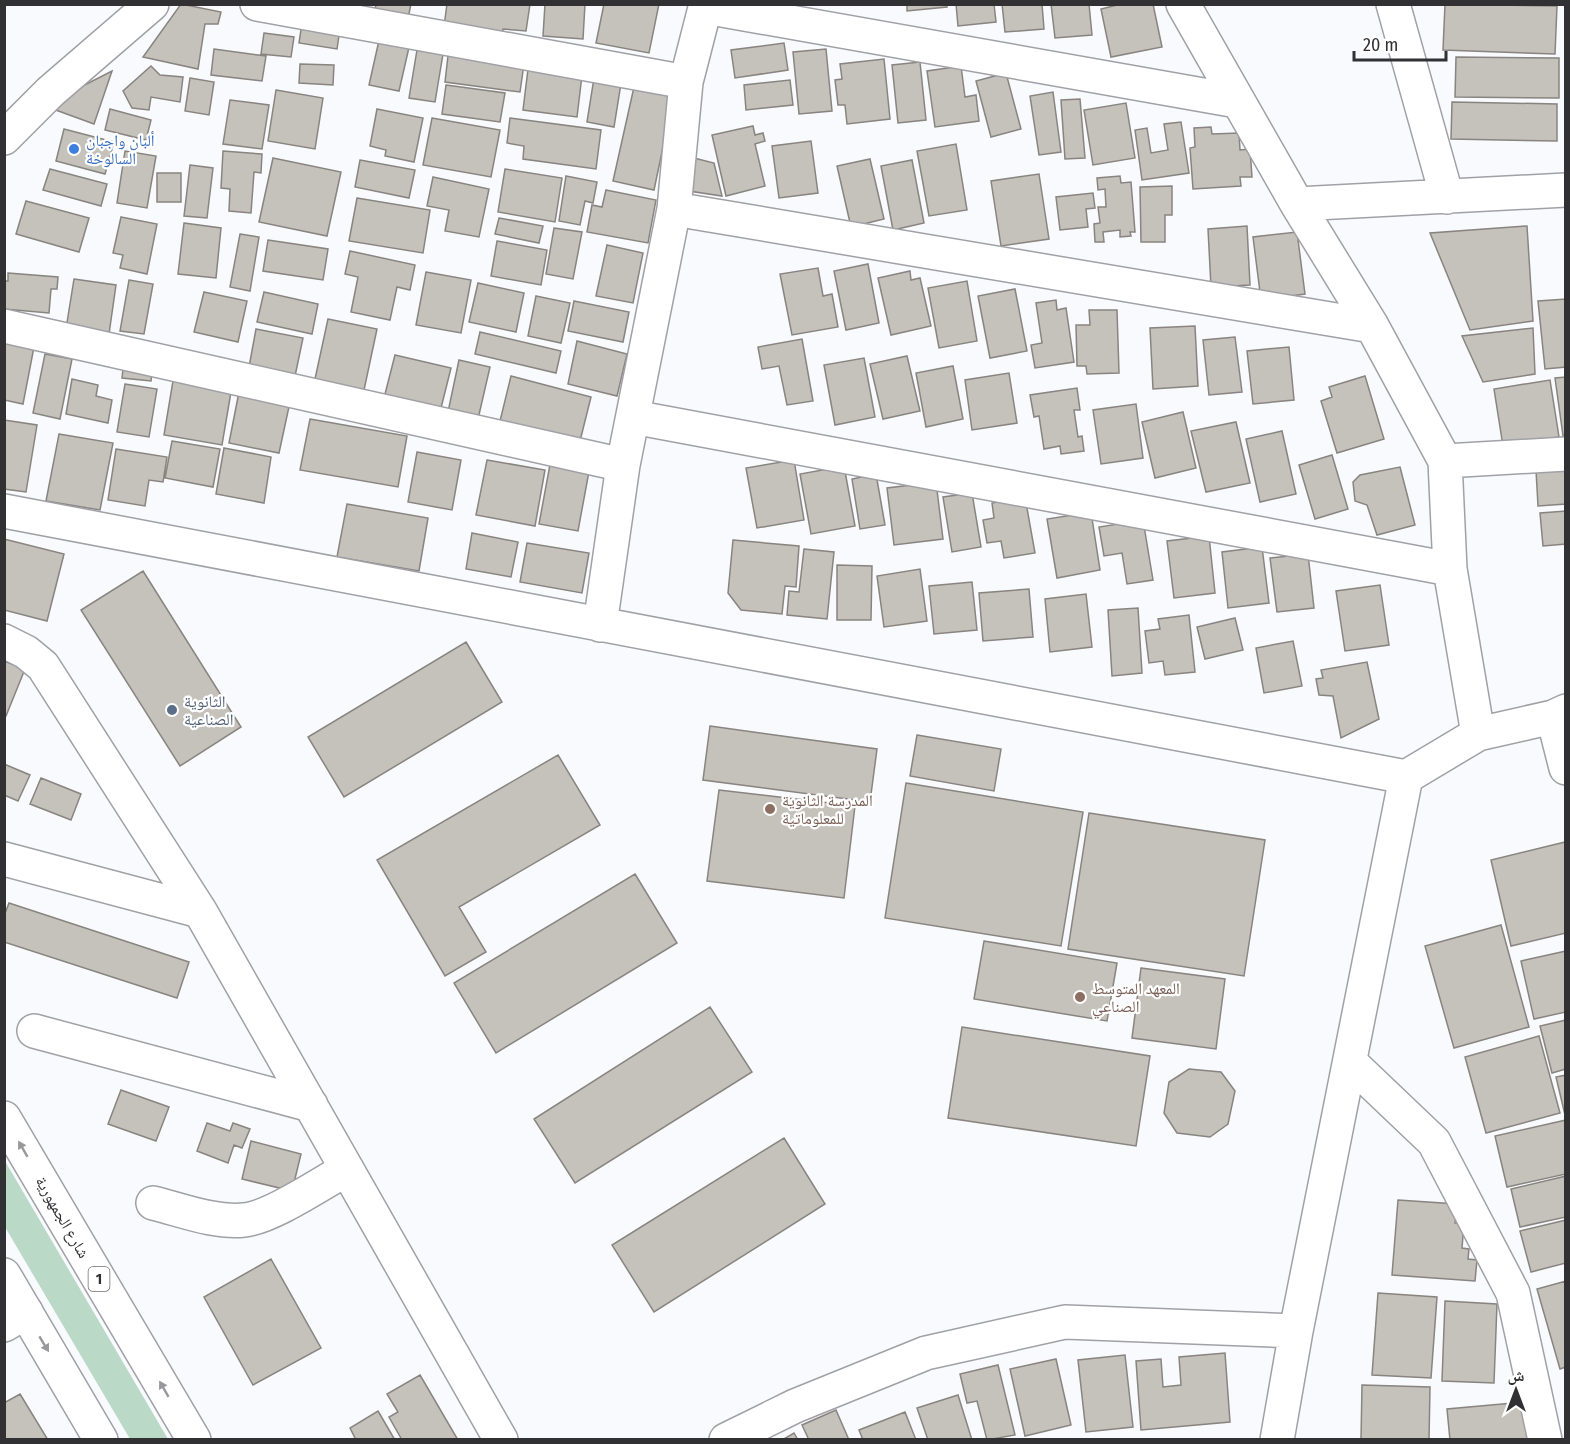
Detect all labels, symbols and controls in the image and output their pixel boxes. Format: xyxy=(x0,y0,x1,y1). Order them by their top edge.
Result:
scale bar xyxy=(1354,24,1446,62)
text: 20 m xyxy=(1363,34,1398,56)
place label: ألبان واجبان السالوخة xyxy=(86,131,155,168)
marker: ألبان واجبان السالوخة xyxy=(67,142,81,156)
place label: الثانوية الصناعية xyxy=(184,692,233,729)
marker: الثانوية الصناعية xyxy=(165,703,179,717)
place label: المدرسة الثانوية للمعلوماتية xyxy=(782,791,873,828)
marker: المدرسة الثانوية للمعلوماتية xyxy=(763,802,777,816)
place label: المعهد المتوسط الصناعي xyxy=(1092,979,1180,1019)
marker: المعهد المتوسط الصناعي xyxy=(1073,990,1087,1004)
one-way arrow xyxy=(17,1141,28,1157)
street label: شارع الجمهورية xyxy=(31,1173,94,1262)
road number: 1 xyxy=(88,1267,110,1291)
one-way arrow xyxy=(39,1336,50,1352)
north arrow xyxy=(1486,1360,1546,1420)
text: ش xyxy=(1508,1366,1525,1385)
one-way arrow xyxy=(159,1380,169,1397)

